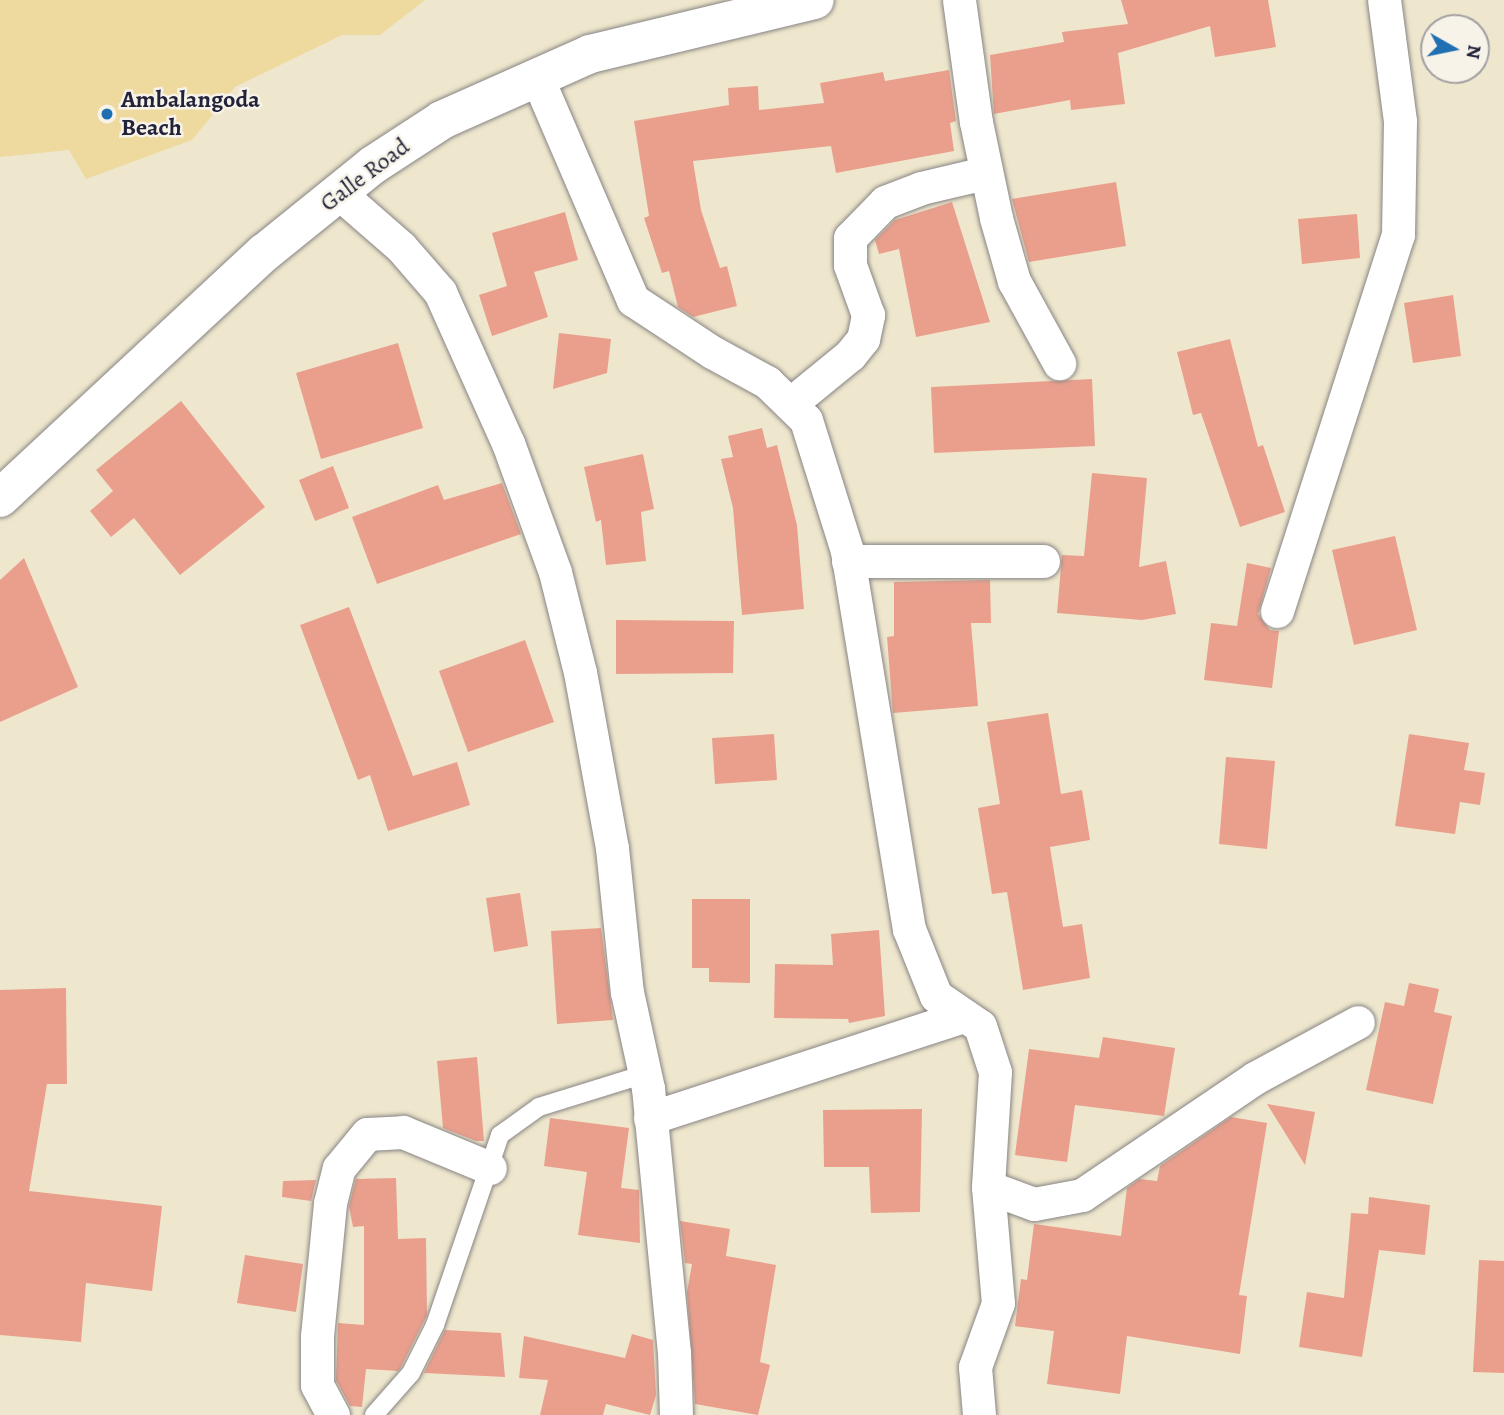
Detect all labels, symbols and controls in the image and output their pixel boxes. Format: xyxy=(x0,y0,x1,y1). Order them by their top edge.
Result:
north arrow xyxy=(1420,14,1490,84)
text: N xyxy=(1460,43,1488,61)
place label: Ambalangoda Beach xyxy=(121,86,260,142)
marker: Ambalangoda Beach xyxy=(99,106,115,122)
street label: Galle Road xyxy=(315,132,415,218)

